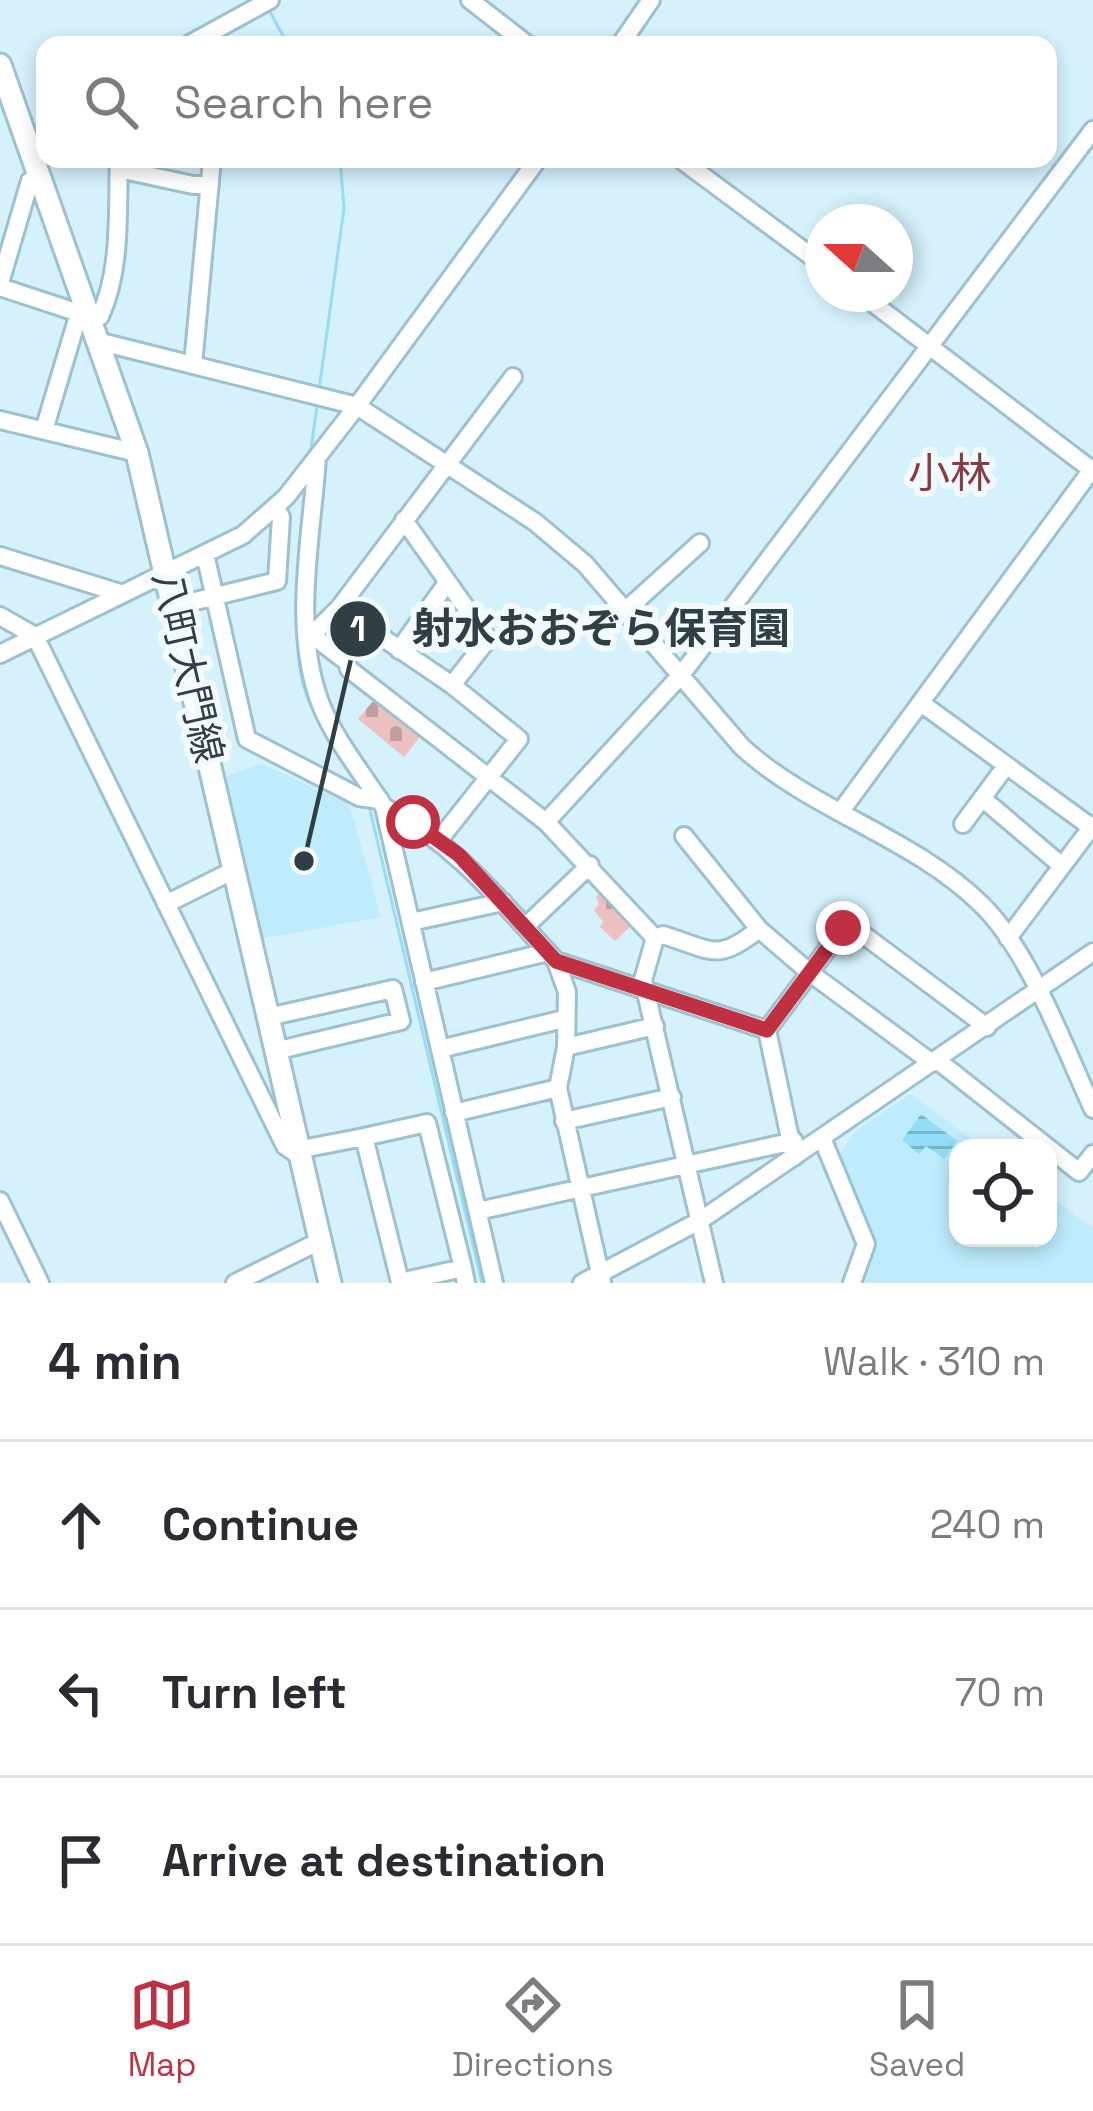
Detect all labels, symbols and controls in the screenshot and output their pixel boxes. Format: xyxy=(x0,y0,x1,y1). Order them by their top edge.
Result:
search box xyxy=(36,36,1057,168)
icon: search xyxy=(78,69,144,135)
text: Search here xyxy=(174,74,433,131)
north arrow xyxy=(805,204,913,312)
district label: 小林 xyxy=(908,447,992,500)
street label: 八町大門線 xyxy=(142,566,234,768)
callout: 射水おおぞら保育園 xyxy=(328,590,814,668)
text: 射水おおぞら保育園 xyxy=(412,602,790,655)
text: 1 xyxy=(350,606,366,652)
route start xyxy=(386,795,440,849)
route end xyxy=(816,901,870,955)
map controls xyxy=(949,1139,1057,1247)
button: locate xyxy=(949,1139,1057,1247)
text: 4 min xyxy=(48,1329,182,1394)
text: Walk · 310 m xyxy=(823,1337,1045,1386)
icon: ahead xyxy=(48,1492,114,1558)
text: Continue xyxy=(162,1496,359,1553)
text: 240 m xyxy=(930,1500,1045,1549)
icon: left xyxy=(48,1660,114,1726)
text: Turn left xyxy=(162,1664,347,1721)
text: 70 m xyxy=(955,1668,1045,1717)
icon: arrive xyxy=(48,1828,114,1894)
text: Arrive at destination xyxy=(162,1832,606,1889)
tab: Map xyxy=(128,1972,196,2086)
tab: Directions xyxy=(452,1972,614,2086)
tab: Saved xyxy=(869,1972,965,2086)

